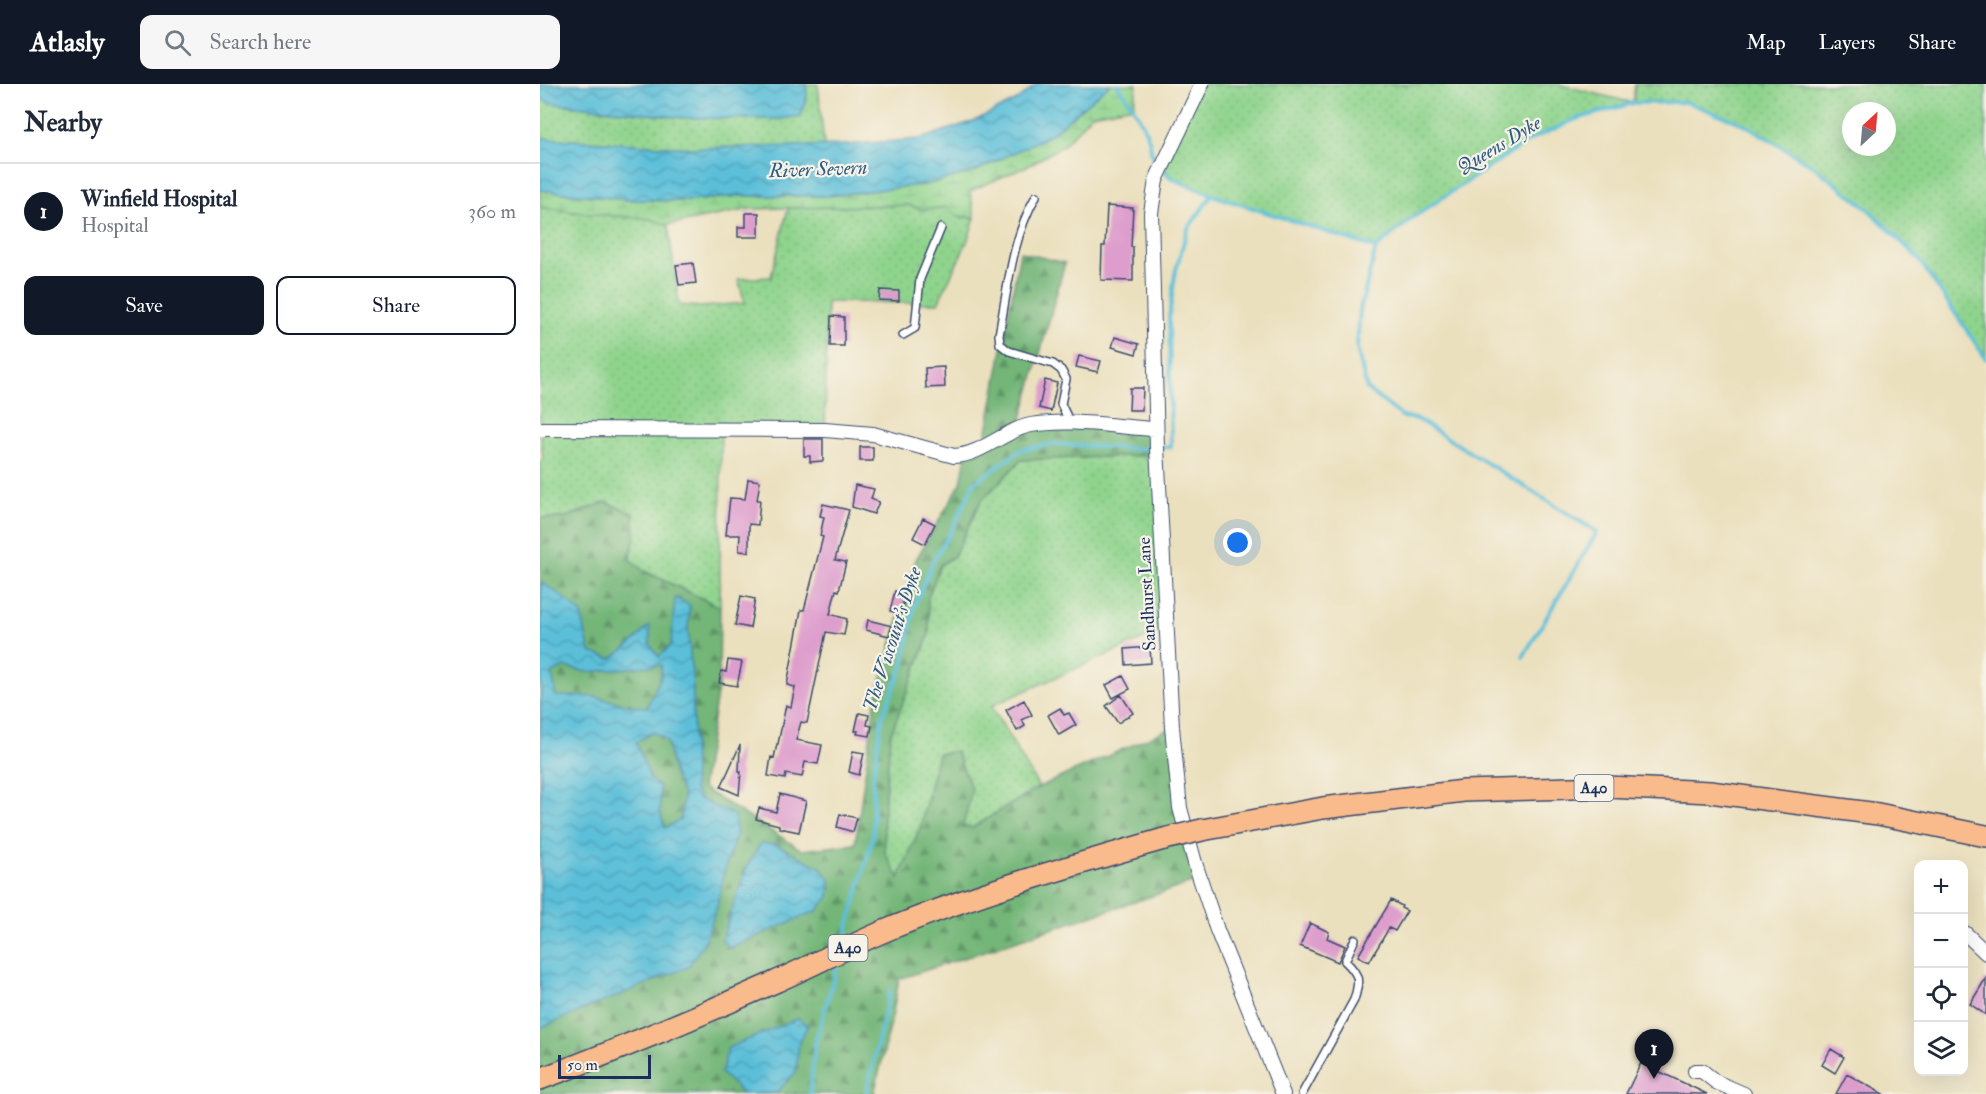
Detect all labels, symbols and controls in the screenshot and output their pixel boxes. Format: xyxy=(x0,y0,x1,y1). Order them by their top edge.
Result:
search box xyxy=(140,15,560,69)
text: Atlasly xyxy=(30,25,104,60)
icon: search xyxy=(161,26,194,59)
text: Search here xyxy=(209,28,311,56)
text: Map xyxy=(1746,29,1786,56)
text: Layers xyxy=(1819,29,1875,56)
text: Share xyxy=(1908,29,1956,56)
north arrow xyxy=(1842,102,1896,156)
text: Nearby xyxy=(24,107,102,139)
water label: Queens Dyke xyxy=(1452,110,1546,181)
water label: River Severn xyxy=(767,155,868,183)
text: Winfield Hospital xyxy=(81,185,237,213)
text: 1 xyxy=(40,199,47,224)
text: 360 m xyxy=(468,199,516,224)
text: Hospital xyxy=(81,213,149,238)
button: Save xyxy=(24,276,264,335)
button: Share xyxy=(276,276,516,335)
your location xyxy=(1223,528,1252,557)
street label: Sandhurst Lane xyxy=(1133,536,1161,651)
water label: The Viscount's Dyke xyxy=(857,563,927,714)
road number: A40 xyxy=(1574,775,1614,801)
map controls xyxy=(1914,860,1968,1076)
button: + xyxy=(1914,860,1968,914)
button: − xyxy=(1914,914,1968,968)
road number: A40 xyxy=(828,935,868,961)
button: locate xyxy=(1914,968,1968,1022)
button: layers xyxy=(1914,1022,1968,1076)
pin: 1 xyxy=(1634,1030,1674,1079)
scale bar xyxy=(558,1052,651,1080)
text: 50 m xyxy=(567,1055,598,1075)

